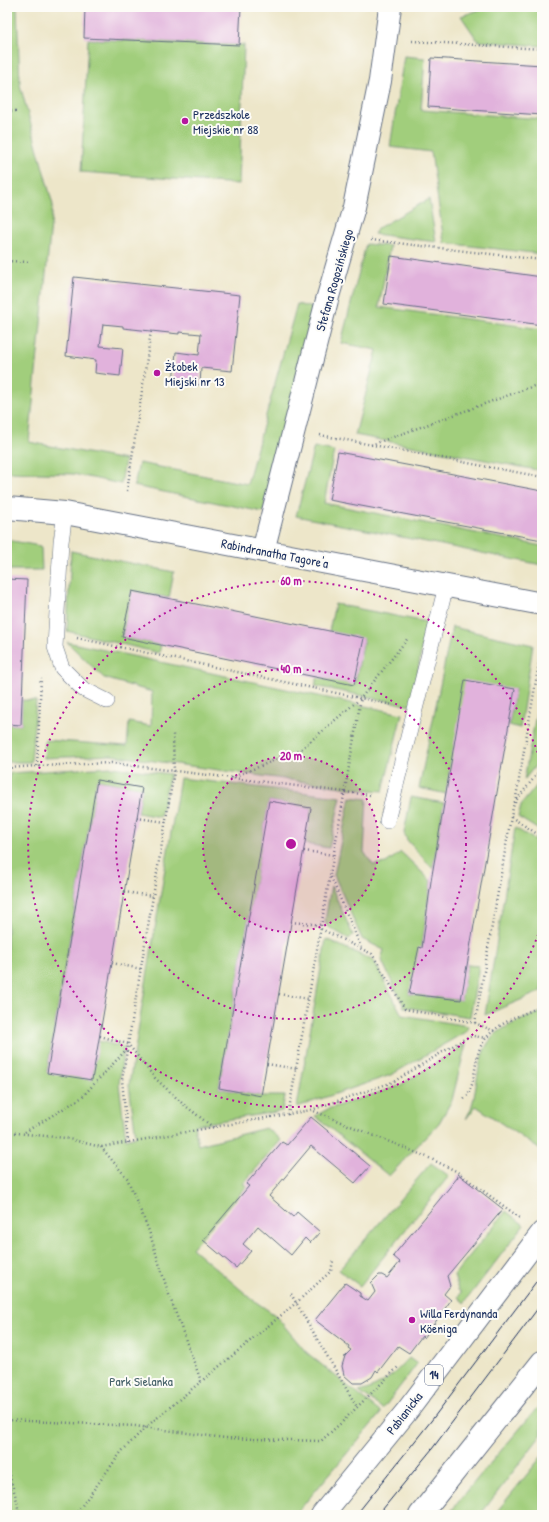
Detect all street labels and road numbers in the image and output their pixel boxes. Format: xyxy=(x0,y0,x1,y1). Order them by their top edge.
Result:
street label: Stefana Rogozińskiego xyxy=(311,227,357,333)
street label: Rabindranatha Tagore'a xyxy=(220,534,330,572)
road number: 14 xyxy=(425,1365,443,1385)
street label: Pabianicka xyxy=(382,1388,426,1438)

